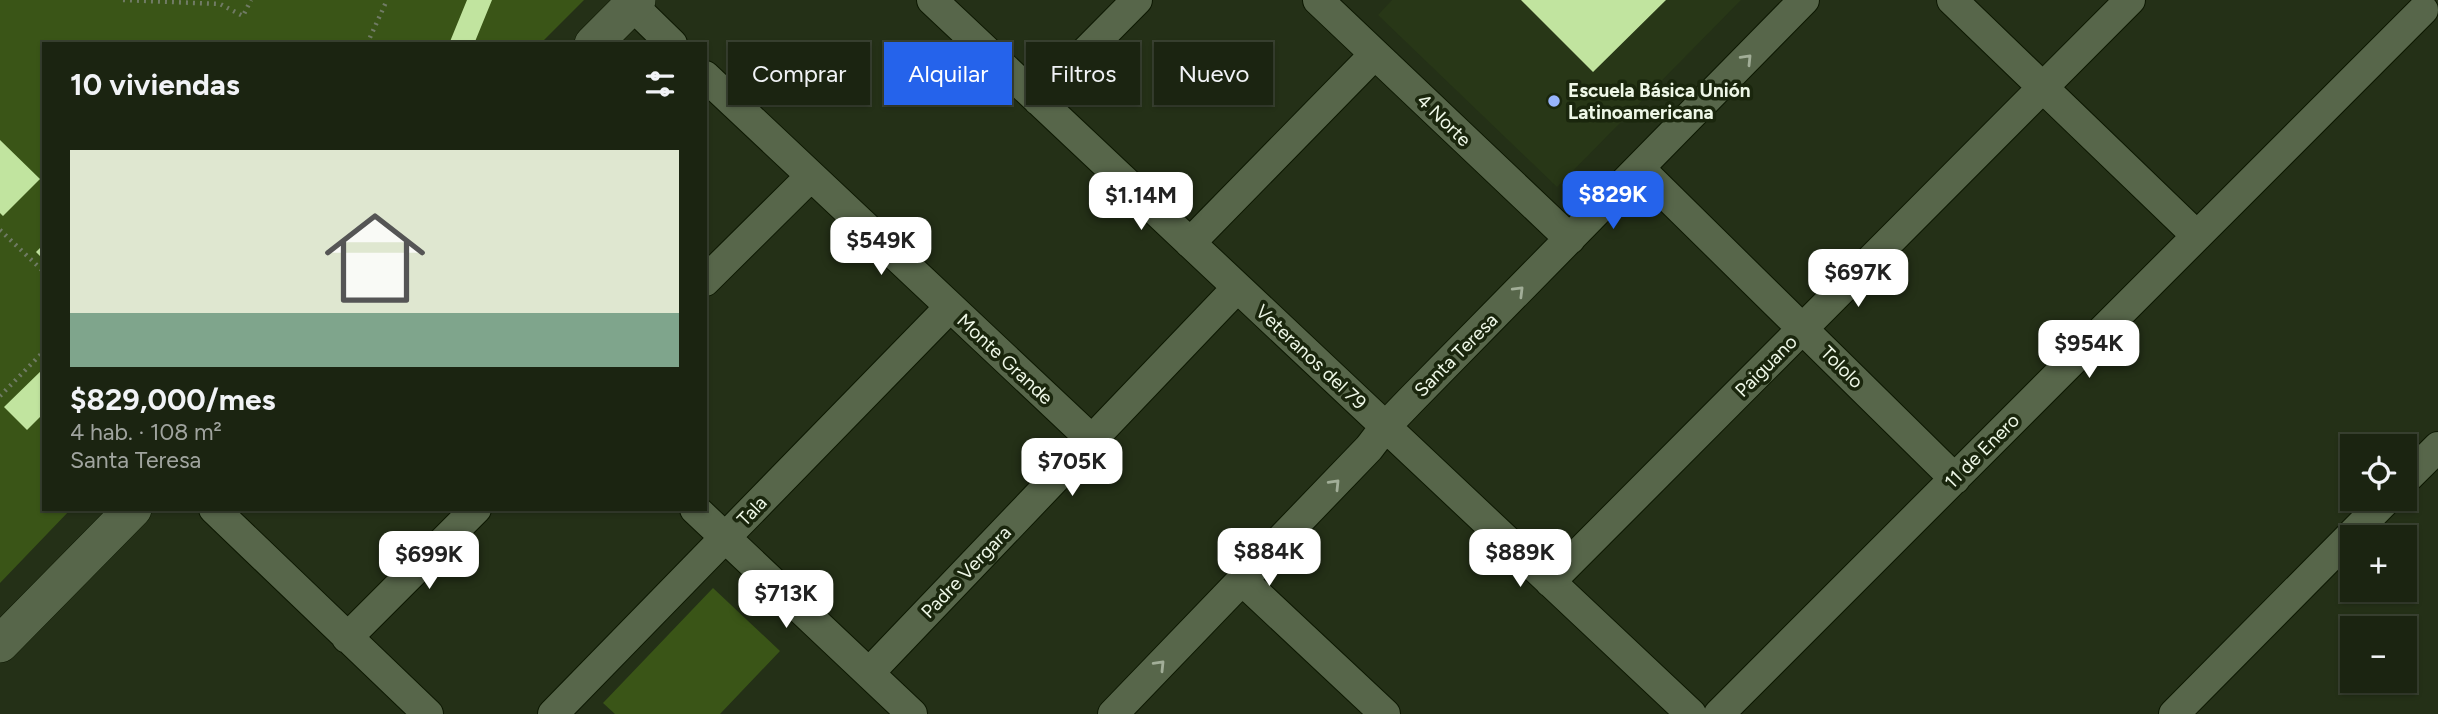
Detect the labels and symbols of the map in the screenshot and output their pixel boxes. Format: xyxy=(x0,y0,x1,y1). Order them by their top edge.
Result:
one-way arrow xyxy=(1738,54,1751,67)
place label: Escuela Básica Unión Latinoamericana xyxy=(1568,79,1751,124)
street label: 4 Norte xyxy=(1412,89,1476,151)
marker: Escuela Básica Unión Latinoamericana xyxy=(1546,93,1562,109)
pin: $829K xyxy=(1564,172,1662,231)
pin: $1.14M xyxy=(1084,173,1198,232)
pin: $549K xyxy=(832,218,930,277)
pin: $697K xyxy=(1809,250,1907,309)
one-way arrow xyxy=(1510,286,1523,299)
street label: Veteranos del 79 xyxy=(1251,300,1371,414)
street label: Monte Grande xyxy=(952,309,1058,409)
street label: Santa Teresa xyxy=(1410,309,1502,401)
pin: $954K xyxy=(2040,320,2138,380)
street label: Paiguano xyxy=(1730,330,1802,402)
street label: Tololo xyxy=(1816,341,1868,393)
street label: 11 de Enero xyxy=(1940,409,2024,493)
pin: $705K xyxy=(1023,438,1121,498)
one-way arrow xyxy=(1327,479,1340,492)
street label: Tala xyxy=(732,491,772,531)
street label: Padre Vergara xyxy=(916,521,1016,623)
pin: $884K xyxy=(1220,528,1318,588)
pin: $889K xyxy=(1471,530,1569,589)
pin: $699K xyxy=(380,532,478,591)
pin: $713K xyxy=(737,570,835,630)
one-way arrow xyxy=(1152,660,1165,673)

